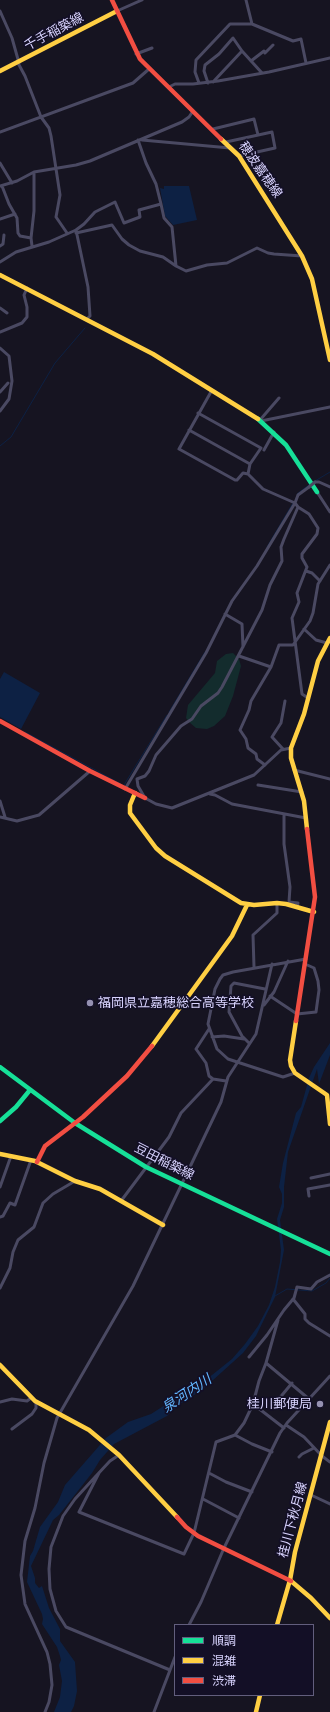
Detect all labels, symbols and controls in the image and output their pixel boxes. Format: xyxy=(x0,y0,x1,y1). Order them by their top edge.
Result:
street label: 千手稲築線 xyxy=(22,10,86,54)
street label: 穂波嘉穂線 xyxy=(235,139,285,201)
place label: 福岡県立嘉穂総合高等学校 xyxy=(98,995,254,1011)
marker: 福岡県立嘉穂総合高等学校 xyxy=(85,998,95,1008)
street label: 豆田稲築線 xyxy=(132,1140,196,1184)
water label: 泉河内川 xyxy=(159,1371,215,1417)
place label: 桂川郵便局 xyxy=(247,1396,312,1412)
marker: 桂川郵便局 xyxy=(315,1399,325,1409)
street label: 桂川下秋月線 xyxy=(275,1480,311,1560)
legend xyxy=(174,1624,314,1696)
text: 順調 xyxy=(212,1632,236,1649)
text: 混雑 xyxy=(212,1652,236,1669)
text: 渋滞 xyxy=(212,1672,236,1689)

